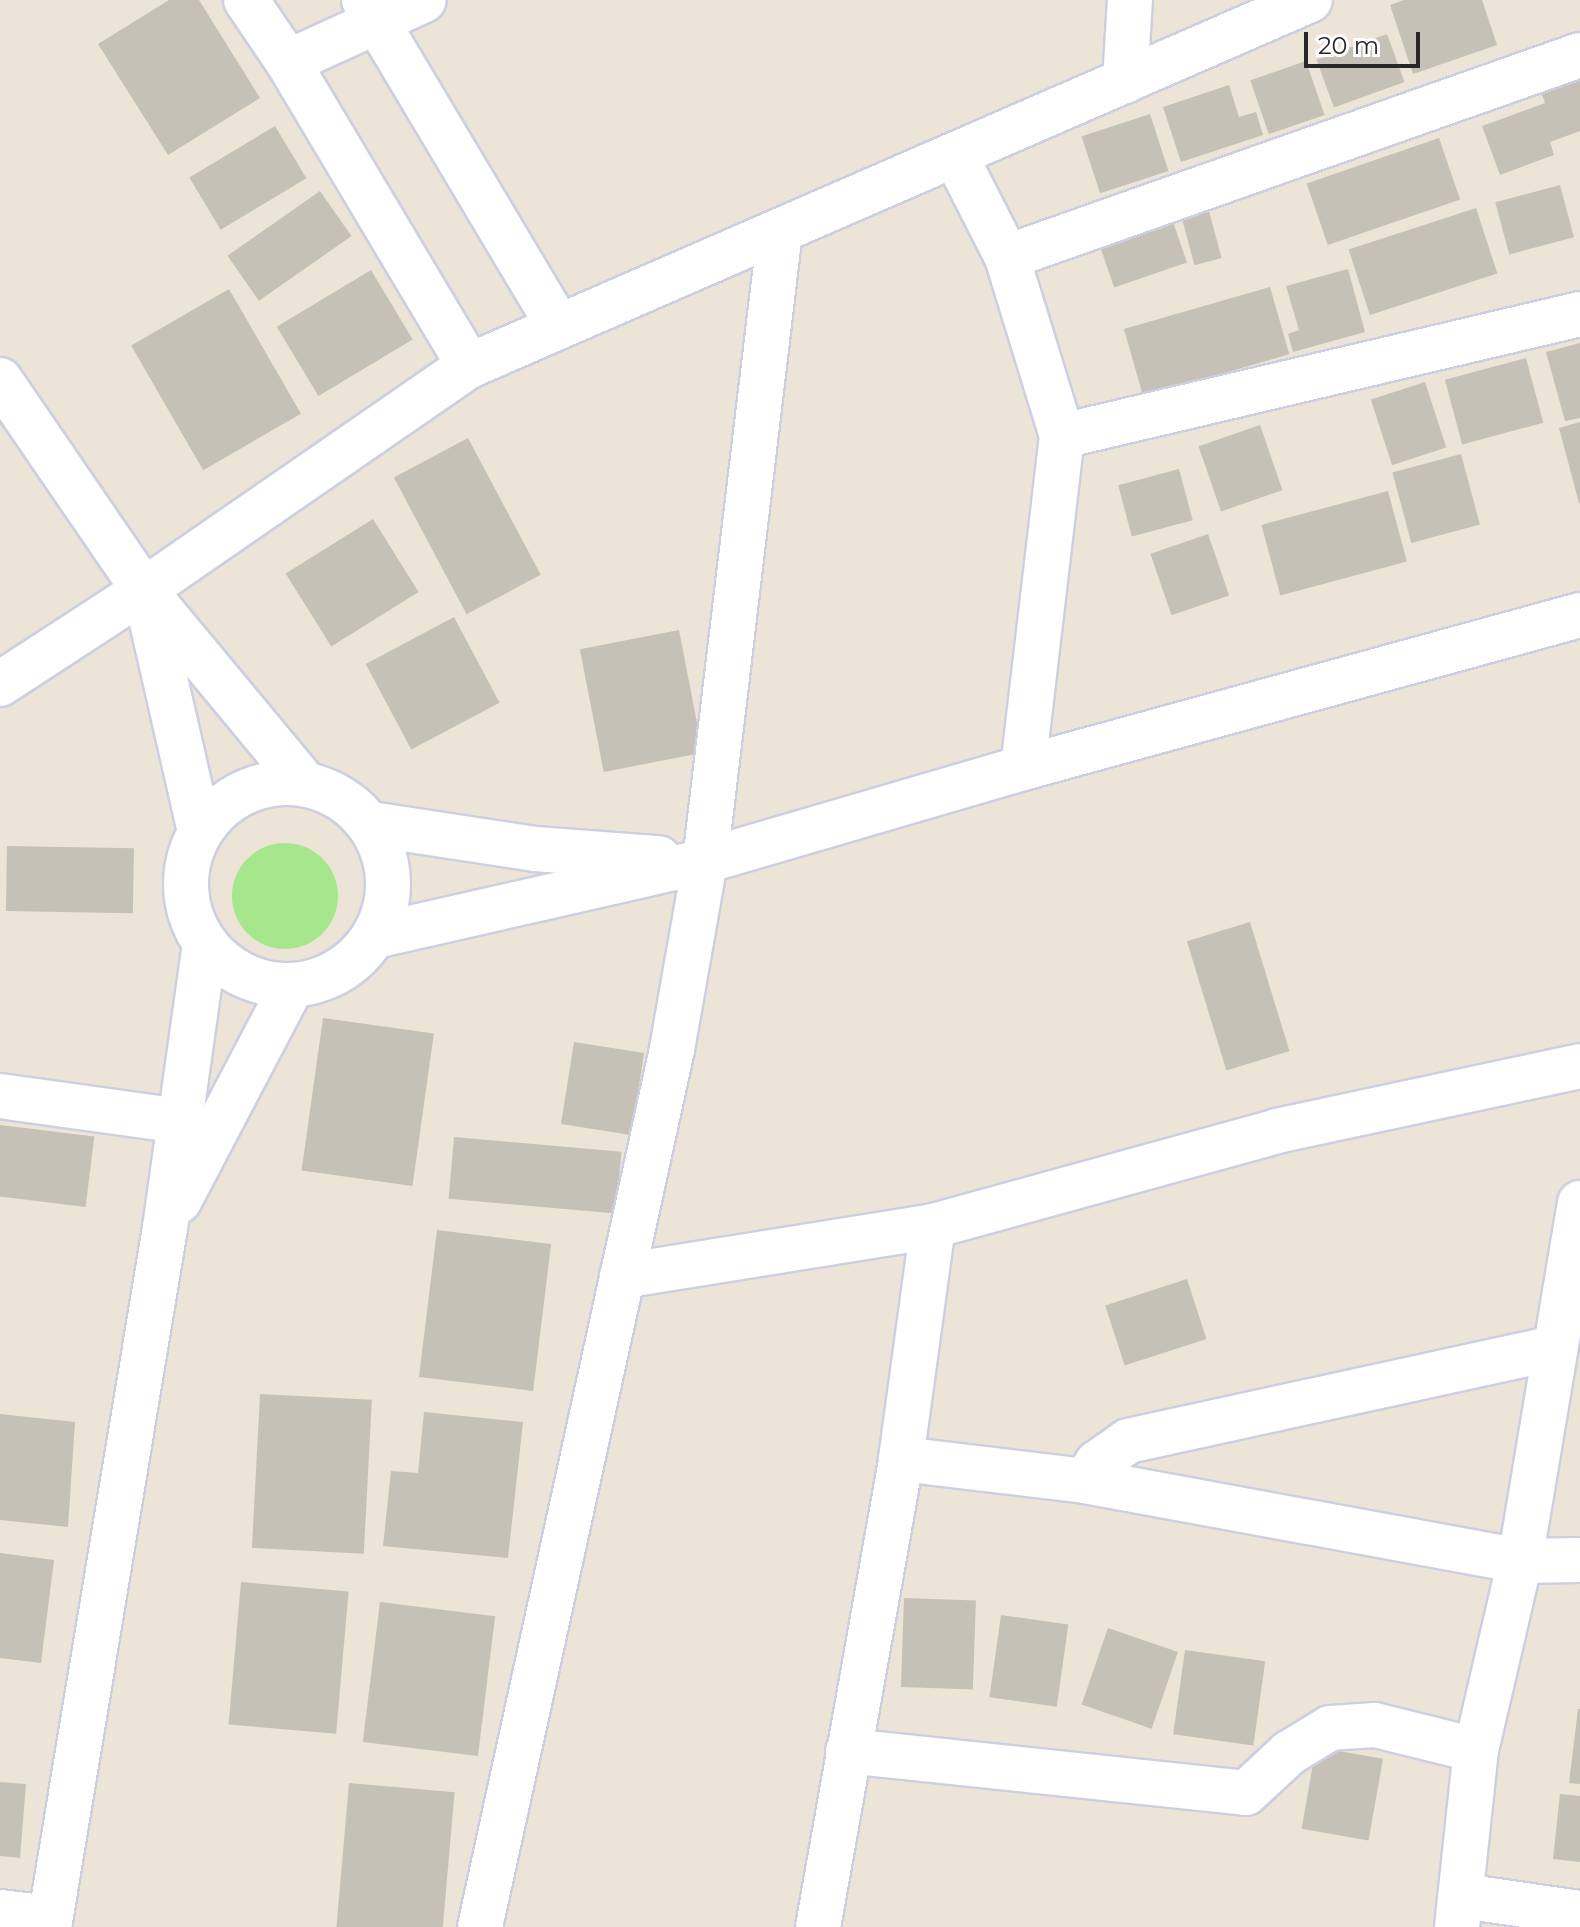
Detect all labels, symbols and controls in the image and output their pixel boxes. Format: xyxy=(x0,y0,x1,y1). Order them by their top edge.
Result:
scale bar xyxy=(1308,16,1424,66)
text: 20 m xyxy=(1318,31,1379,60)

